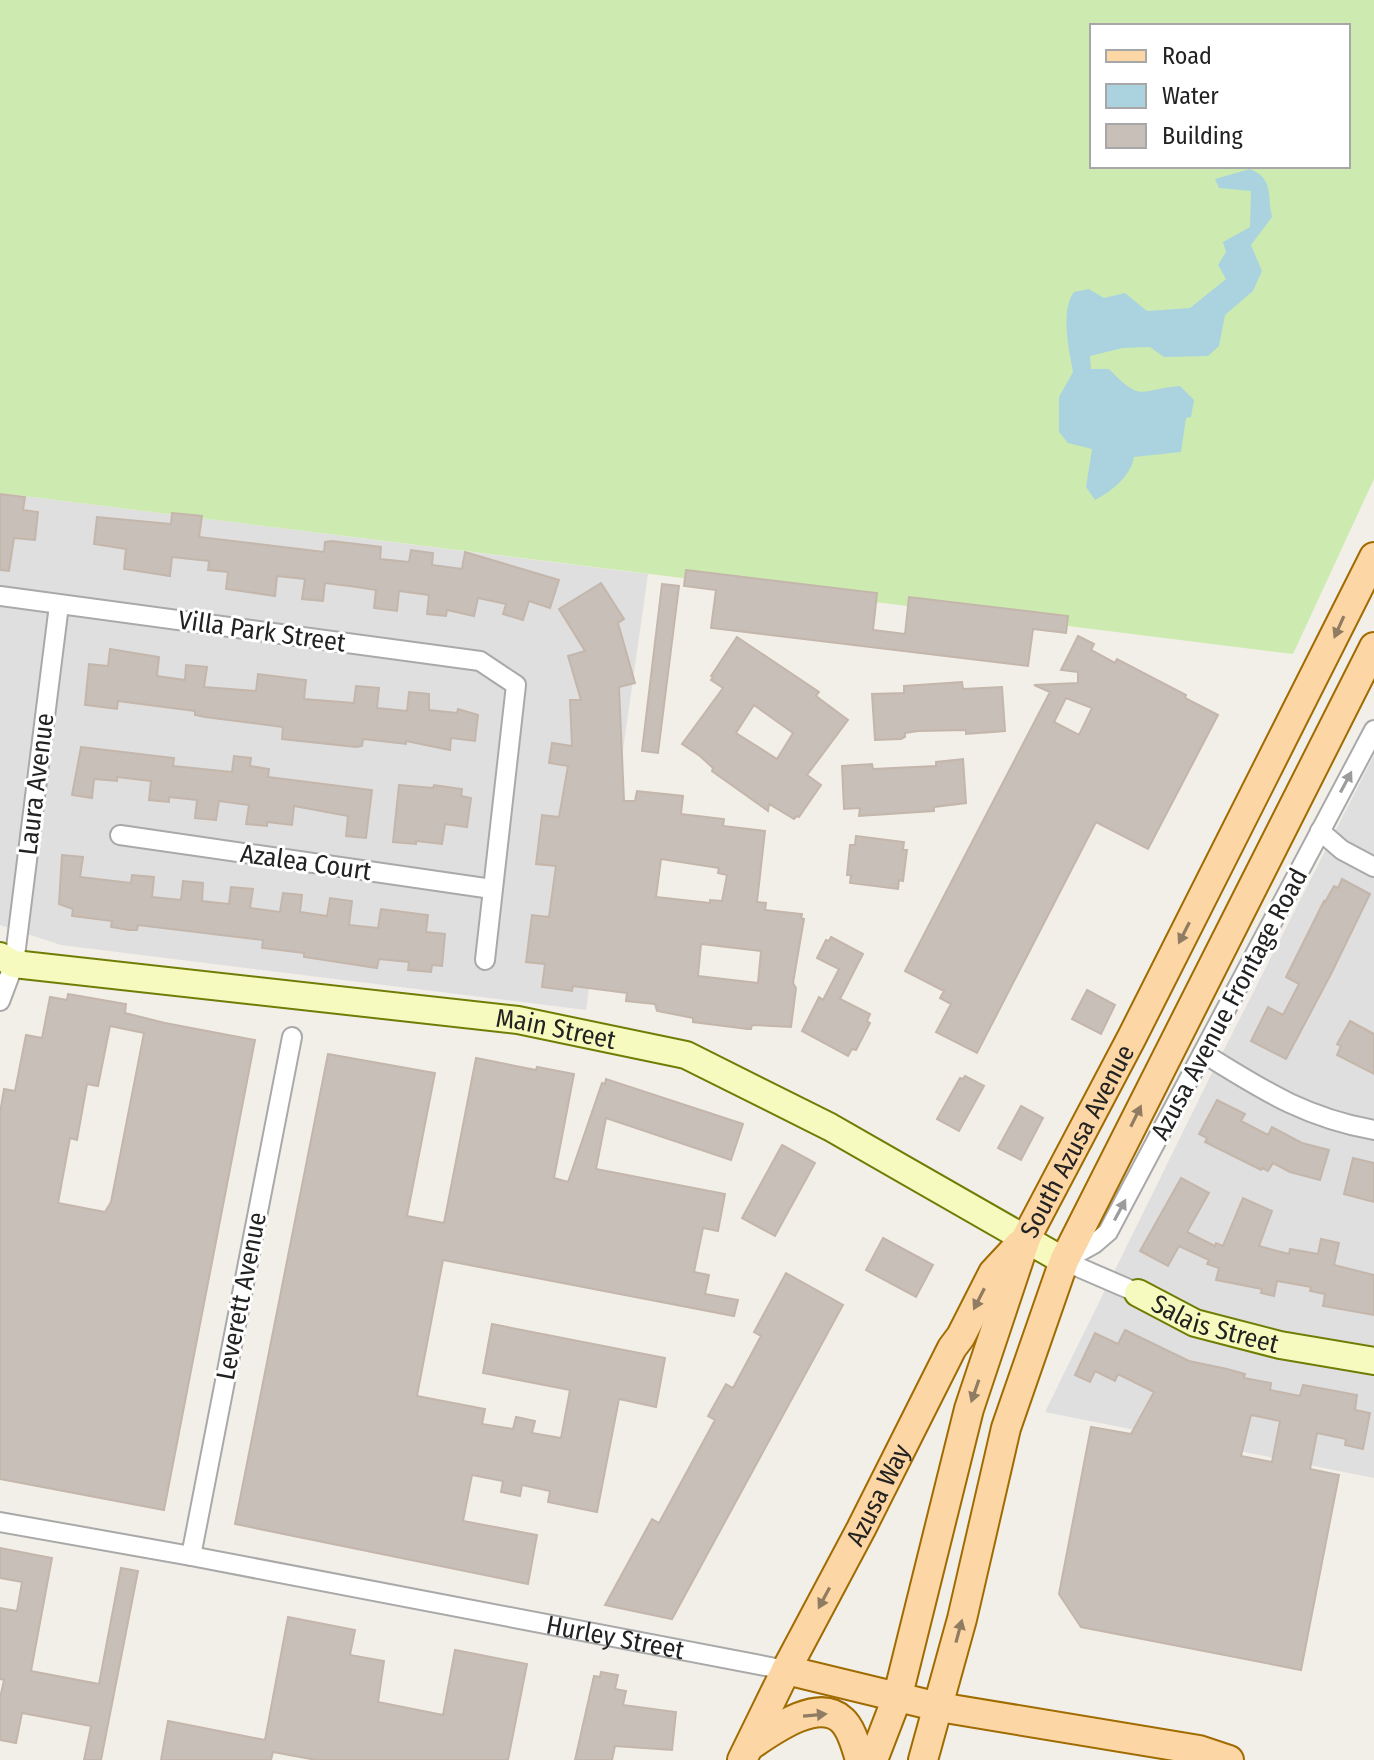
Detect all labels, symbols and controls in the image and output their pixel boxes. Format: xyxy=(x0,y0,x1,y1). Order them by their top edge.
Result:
legend xyxy=(1090,24,1350,168)
text: Road xyxy=(1162,42,1212,70)
text: Water xyxy=(1162,82,1219,110)
text: Building xyxy=(1162,122,1244,150)
street label: Villa Park Street xyxy=(176,604,348,659)
one-way arrow xyxy=(1333,615,1346,638)
street label: Laura Avenue xyxy=(12,711,61,857)
one-way arrow xyxy=(1339,771,1353,793)
street label: Azalea Court xyxy=(238,838,374,887)
street label: Azusa Avenue Frontage Road xyxy=(1145,863,1314,1145)
one-way arrow xyxy=(1177,922,1191,945)
street label: Main Street xyxy=(494,1003,619,1056)
street label: South Azusa Avenue xyxy=(1014,1040,1141,1243)
one-way arrow xyxy=(1129,1104,1143,1127)
one-way arrow xyxy=(1113,1198,1126,1221)
street label: Leverett Avenue xyxy=(210,1209,273,1383)
one-way arrow xyxy=(973,1288,986,1311)
street label: Salais Street xyxy=(1146,1288,1282,1360)
one-way arrow xyxy=(968,1380,980,1404)
street label: Azusa Way xyxy=(840,1439,917,1551)
one-way arrow xyxy=(818,1586,831,1609)
street label: Hurley Street xyxy=(544,1609,687,1666)
one-way arrow xyxy=(953,1619,966,1643)
one-way arrow xyxy=(803,1708,828,1721)

